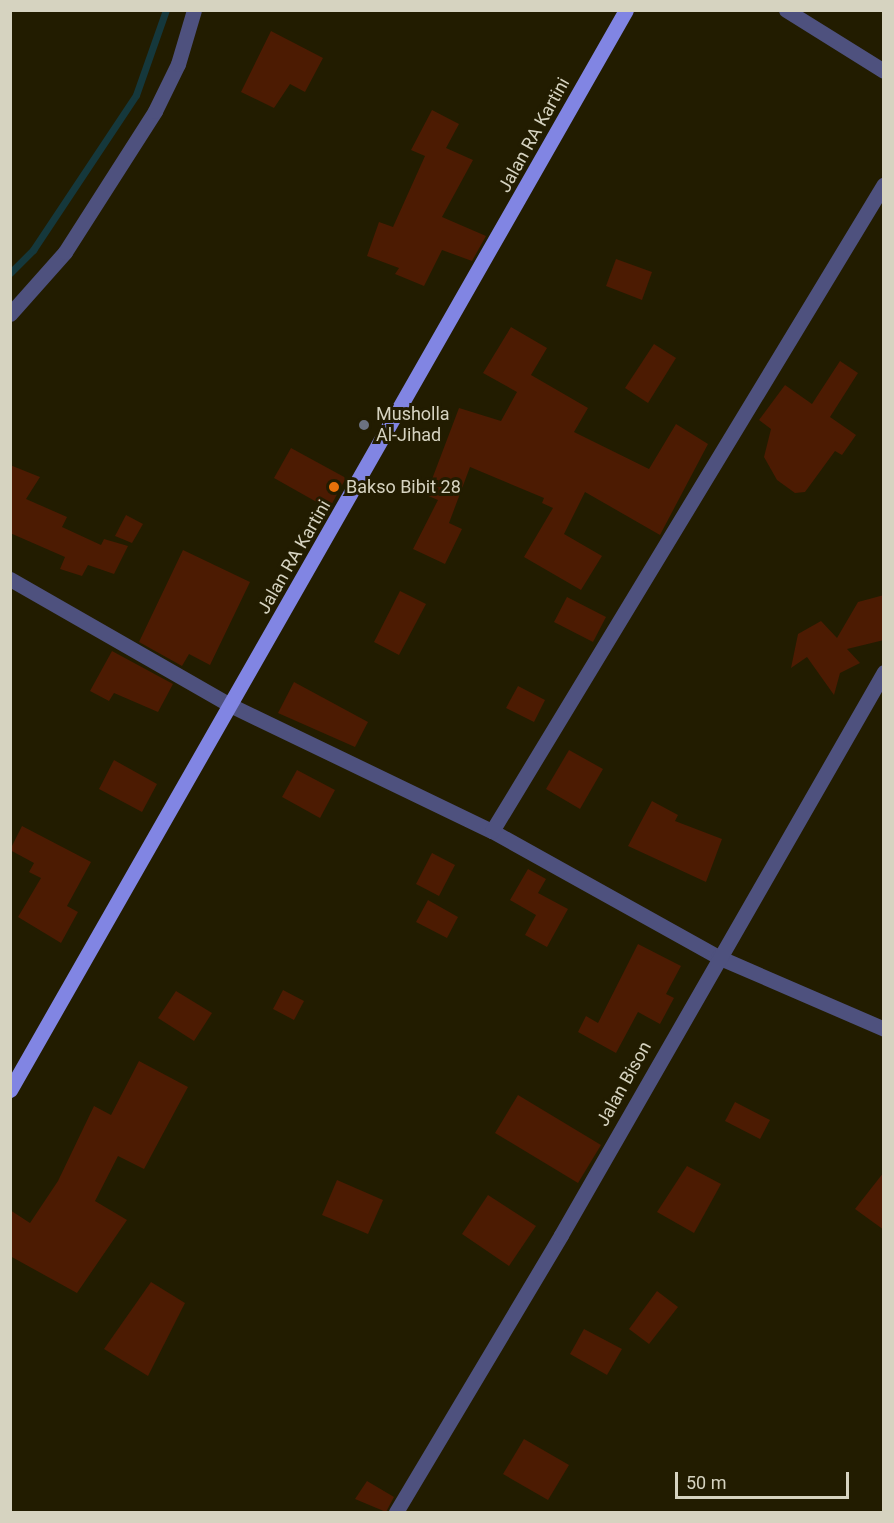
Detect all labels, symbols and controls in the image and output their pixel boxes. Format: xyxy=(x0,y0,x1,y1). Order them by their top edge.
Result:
street label: Jalan RA Kartini xyxy=(494,74,574,196)
place label: Musholla Al-Jihad xyxy=(376,404,450,446)
marker: Musholla Al-Jihad xyxy=(357,418,371,432)
place label: Bakso Bibit 28 xyxy=(346,476,461,498)
marker: Bakso Bibit 28 xyxy=(327,480,341,494)
street label: Jalan RA Kartini xyxy=(253,496,335,618)
street label: Jalan Bison xyxy=(592,1038,656,1130)
scale bar xyxy=(678,1460,852,1498)
text: 50 m xyxy=(686,1472,726,1493)

